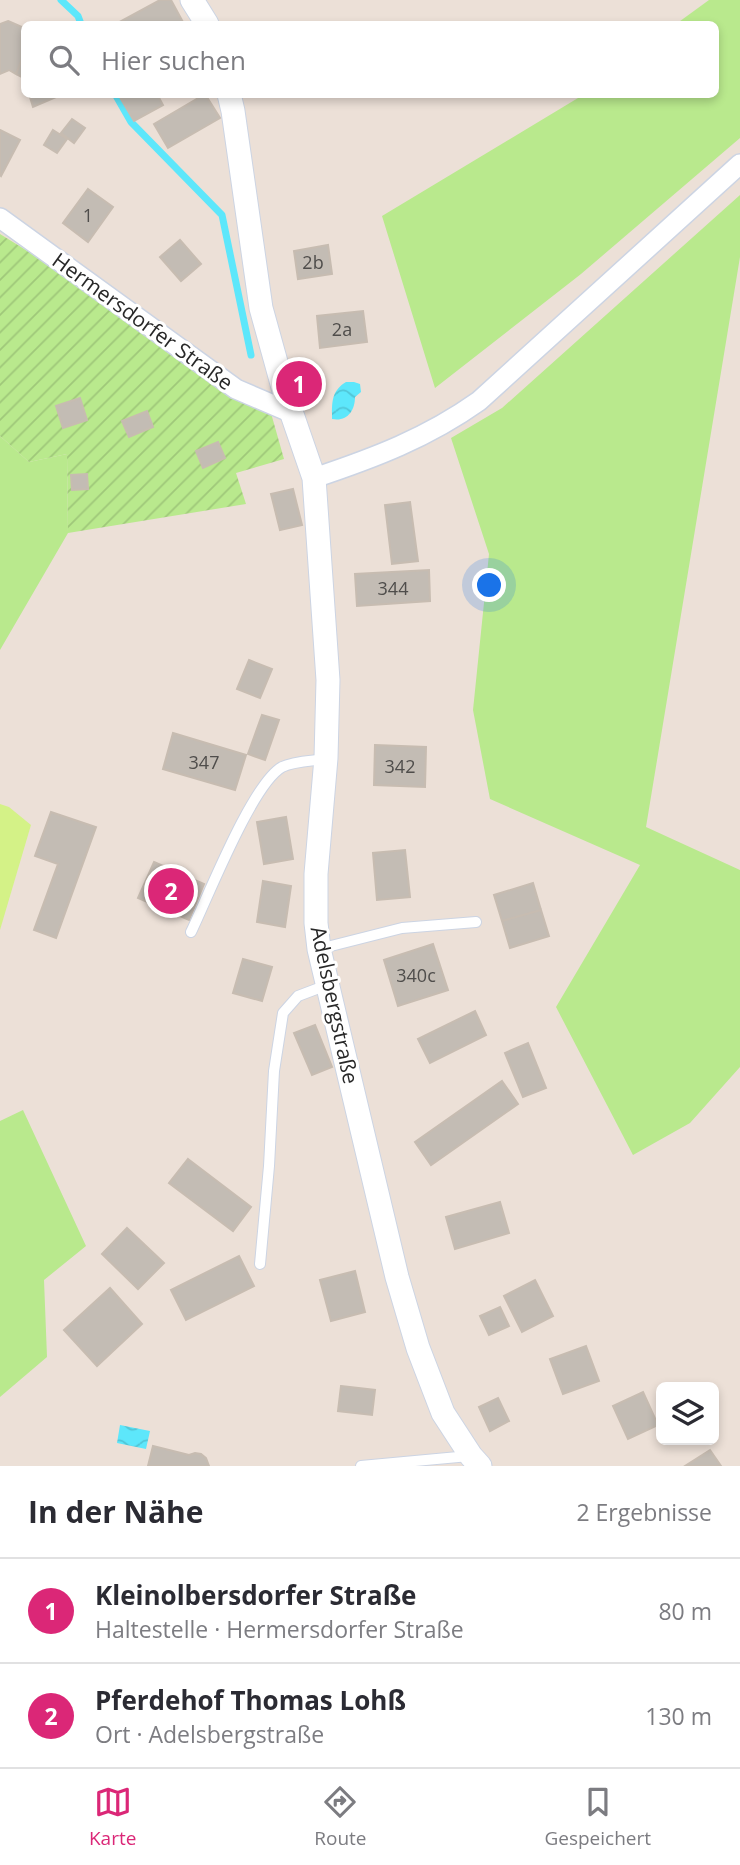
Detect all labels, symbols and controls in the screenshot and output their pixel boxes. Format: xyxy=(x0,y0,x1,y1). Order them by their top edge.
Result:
search box xyxy=(21,21,719,98)
icon: search xyxy=(45,41,83,79)
text: Hier suchen xyxy=(101,42,246,78)
house number: 1 xyxy=(83,203,93,227)
street label: Hermersdorfer Straße xyxy=(47,246,239,396)
house number: 2b xyxy=(302,250,324,274)
house number: 2a xyxy=(332,317,352,341)
pin: 1 xyxy=(276,358,322,410)
your location xyxy=(472,568,506,602)
house number: 344 xyxy=(378,576,408,600)
house number: 347 xyxy=(189,750,219,774)
house number: 342 xyxy=(385,754,415,778)
pin: 2 xyxy=(148,865,194,917)
street label: Adelsbergstraße xyxy=(305,924,365,1086)
house number: 340c xyxy=(396,963,436,987)
map controls xyxy=(656,1382,719,1445)
button: layers xyxy=(656,1382,719,1445)
text: In der Nähe xyxy=(28,1491,204,1532)
text: 2 Ergebnisse xyxy=(576,1496,712,1528)
text: Kleinolbersdorfer Straße xyxy=(95,1577,416,1613)
text: 1 xyxy=(44,1595,58,1627)
text: 80 m xyxy=(658,1595,712,1627)
text: Haltestelle · Hermersdorfer Straße xyxy=(95,1613,464,1645)
text: Pferdehof Thomas Lohß xyxy=(95,1682,406,1718)
text: 2 xyxy=(44,1700,58,1732)
text: 130 m xyxy=(645,1700,712,1732)
text: Ort · Adelsbergstraße xyxy=(95,1718,324,1750)
tab: Karte xyxy=(89,1783,136,1851)
tab: Route xyxy=(314,1783,367,1851)
tab: Gespeichert xyxy=(544,1783,651,1851)

